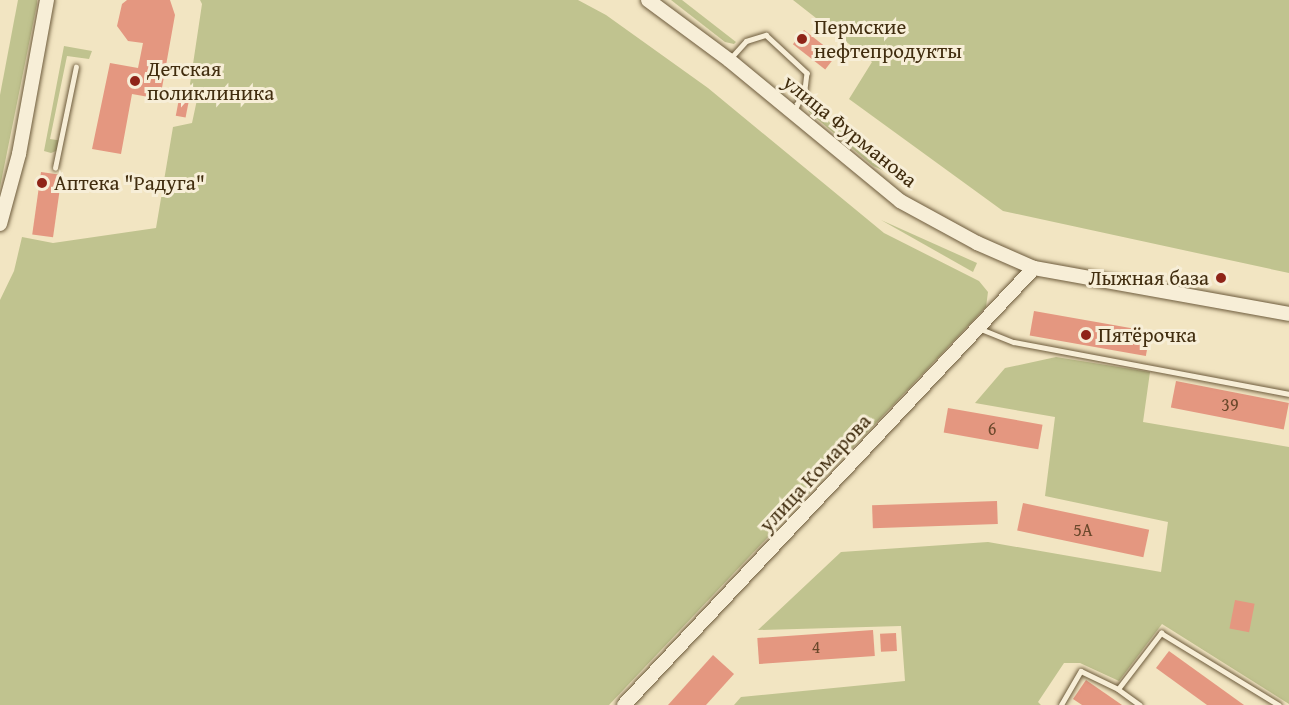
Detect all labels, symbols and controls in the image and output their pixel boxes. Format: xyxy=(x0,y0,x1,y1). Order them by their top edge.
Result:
place label: Пермские нефтепродукты xyxy=(814,14,962,64)
marker: Пермские нефтепродукты xyxy=(795,32,809,46)
place label: Детская поликлиника xyxy=(147,56,274,106)
street label: улица Фурманова xyxy=(778,69,922,193)
marker: Детская поликлиника xyxy=(128,74,142,88)
place label: Аптека "Радуга" xyxy=(54,170,205,196)
marker: Аптека "Радуга" xyxy=(35,176,49,190)
place label: Лыжная база xyxy=(1088,265,1209,291)
marker: Лыжная база xyxy=(1214,271,1228,285)
place label: Пятёрочка xyxy=(1098,322,1196,348)
marker: Пятёрочка xyxy=(1079,328,1093,342)
house number: 39 xyxy=(1221,394,1239,416)
street label: улица Комарова xyxy=(754,409,876,537)
house number: 6 xyxy=(988,418,996,440)
house number: 5А xyxy=(1073,519,1093,541)
house number: 4 xyxy=(812,636,820,658)

